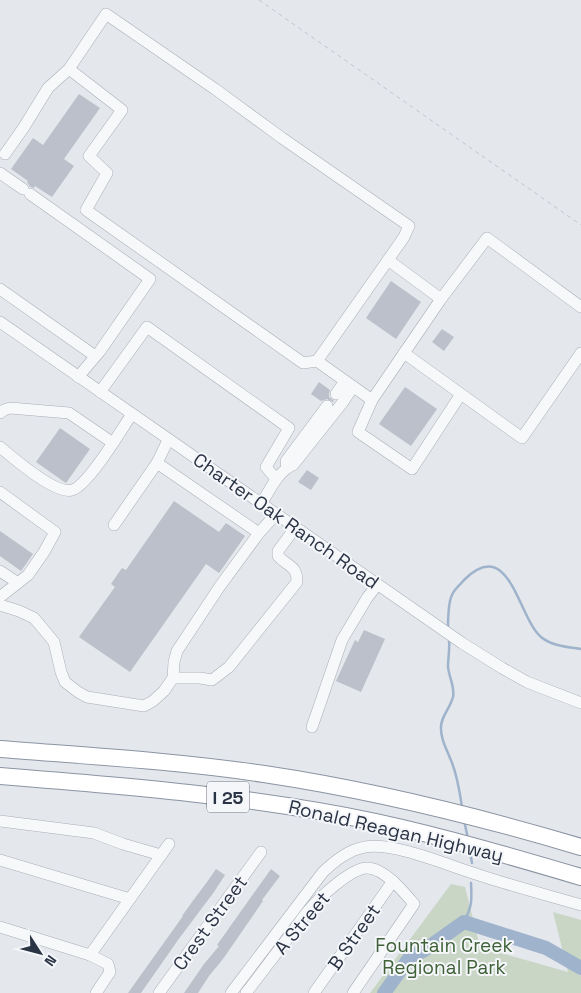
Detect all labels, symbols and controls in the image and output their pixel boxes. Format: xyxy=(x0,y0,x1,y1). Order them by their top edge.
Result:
street label: Charter Oak Ranch Road xyxy=(188,447,384,595)
road number: I 25 xyxy=(207,782,249,812)
street label: Ronald Reagan Highway xyxy=(286,794,506,868)
street label: Crest Street xyxy=(167,870,253,976)
street label: A Street xyxy=(268,886,336,960)
street label: B Street xyxy=(322,899,386,975)
north arrow xyxy=(15,928,65,978)
park label: Fountain Creek Regional Park xyxy=(375,933,513,980)
text: N xyxy=(40,952,61,970)

